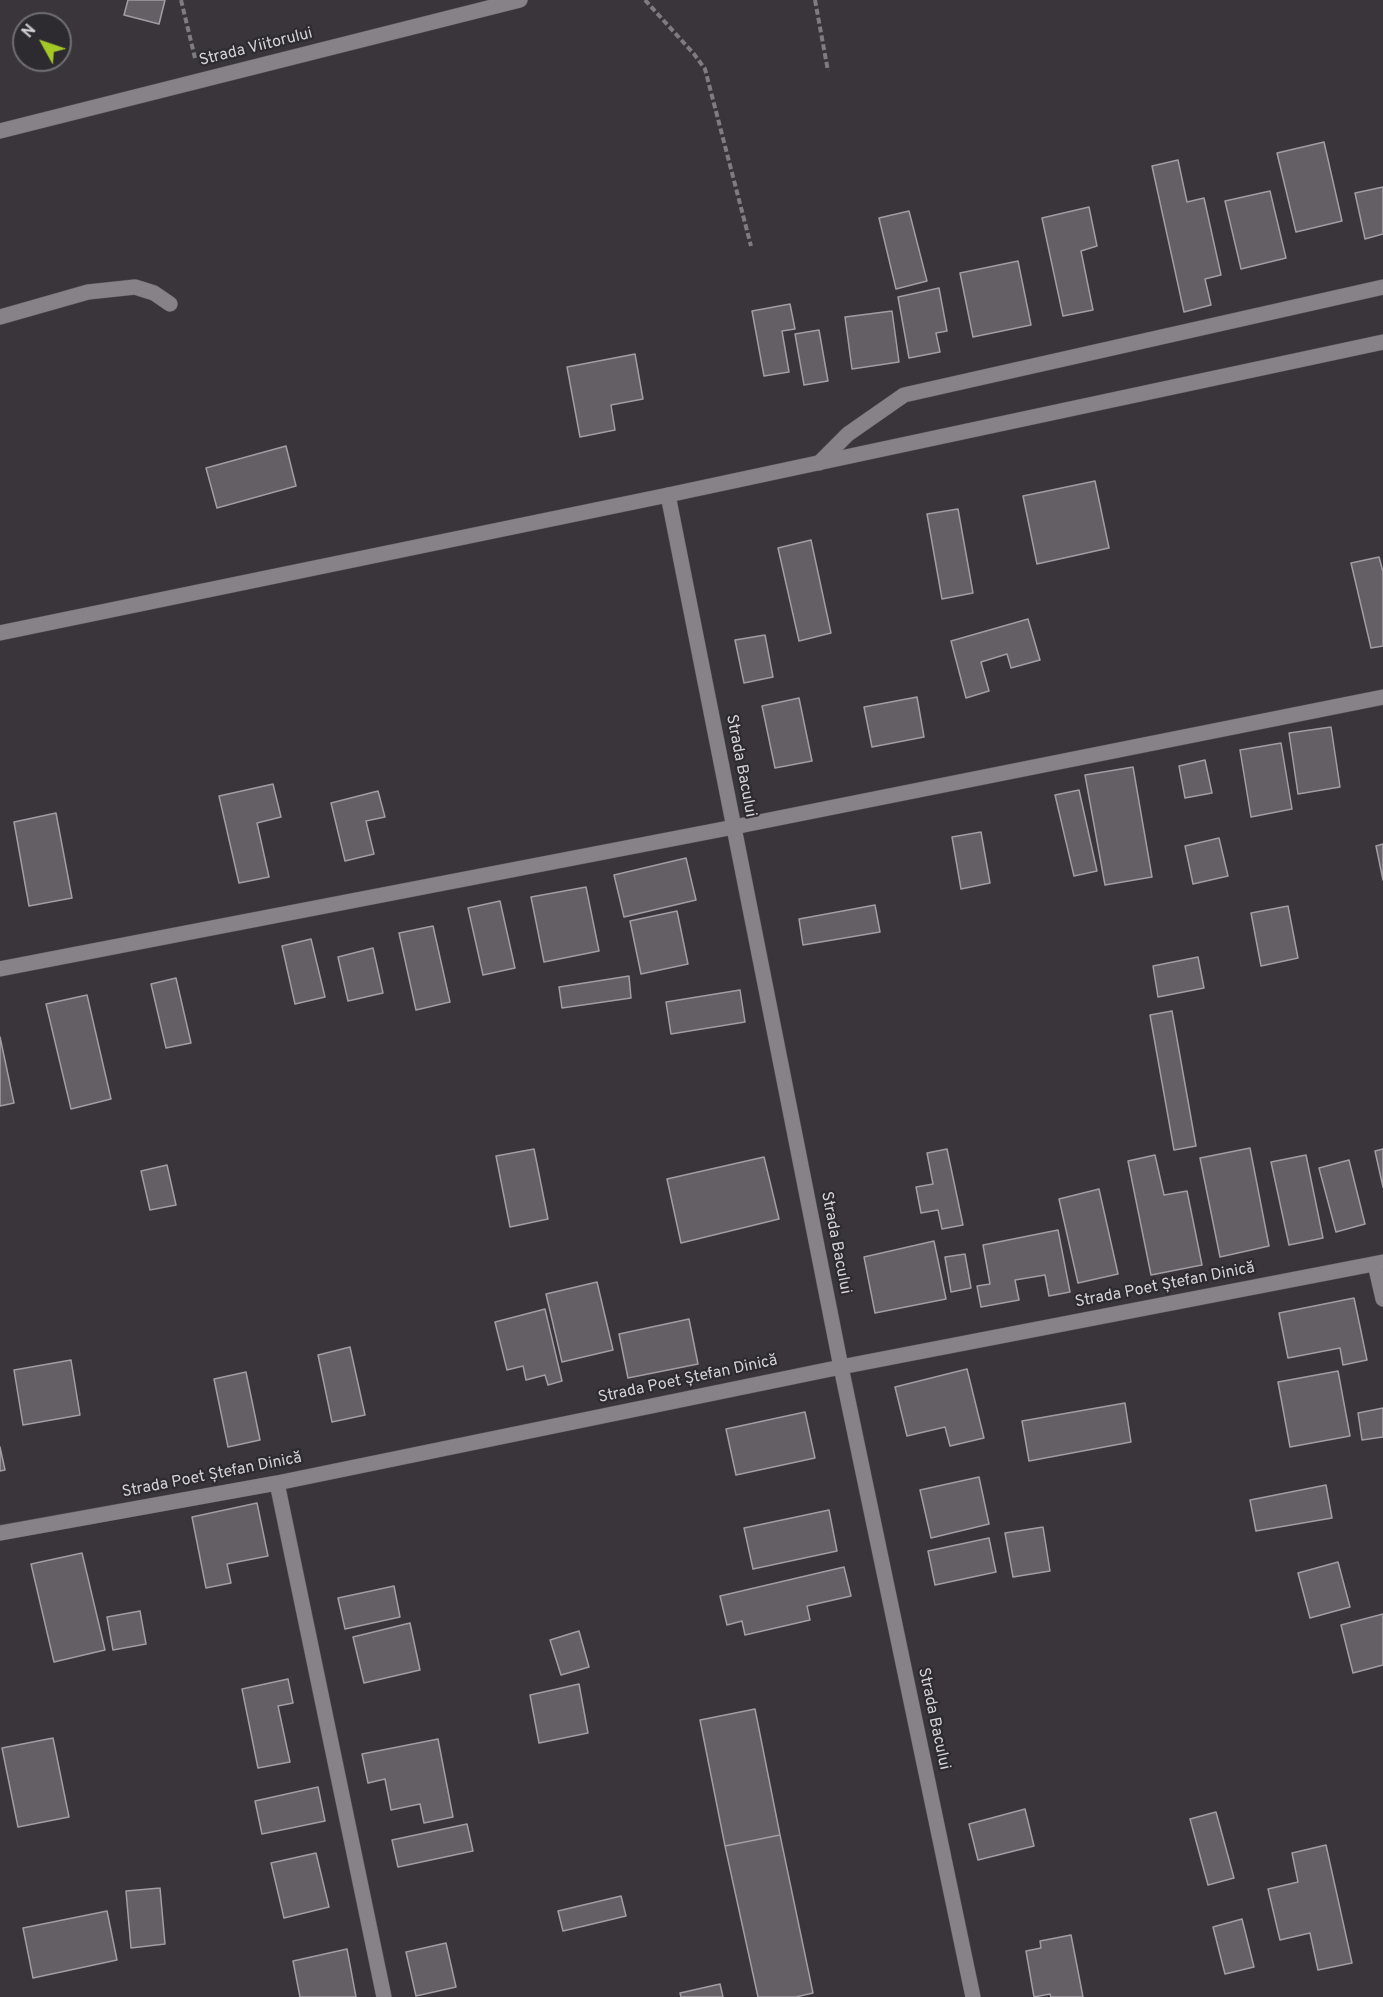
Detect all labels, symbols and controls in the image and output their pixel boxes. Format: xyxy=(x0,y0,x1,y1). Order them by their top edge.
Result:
north arrow xyxy=(12,12,72,72)
text: N xyxy=(18,21,41,43)
street label: Strada Viitorului xyxy=(197,25,315,71)
street label: Strada Bacului xyxy=(721,713,759,819)
street label: Strada Bacului xyxy=(816,1190,854,1296)
street label: Strada Poet Ștefan Dinică xyxy=(1073,1259,1257,1313)
street label: Strada Poet Ștefan Dinică xyxy=(597,1352,779,1408)
street label: Strada Poet Ștefan Dinică xyxy=(120,1449,304,1503)
street label: Strada Bacului xyxy=(913,1666,953,1772)

